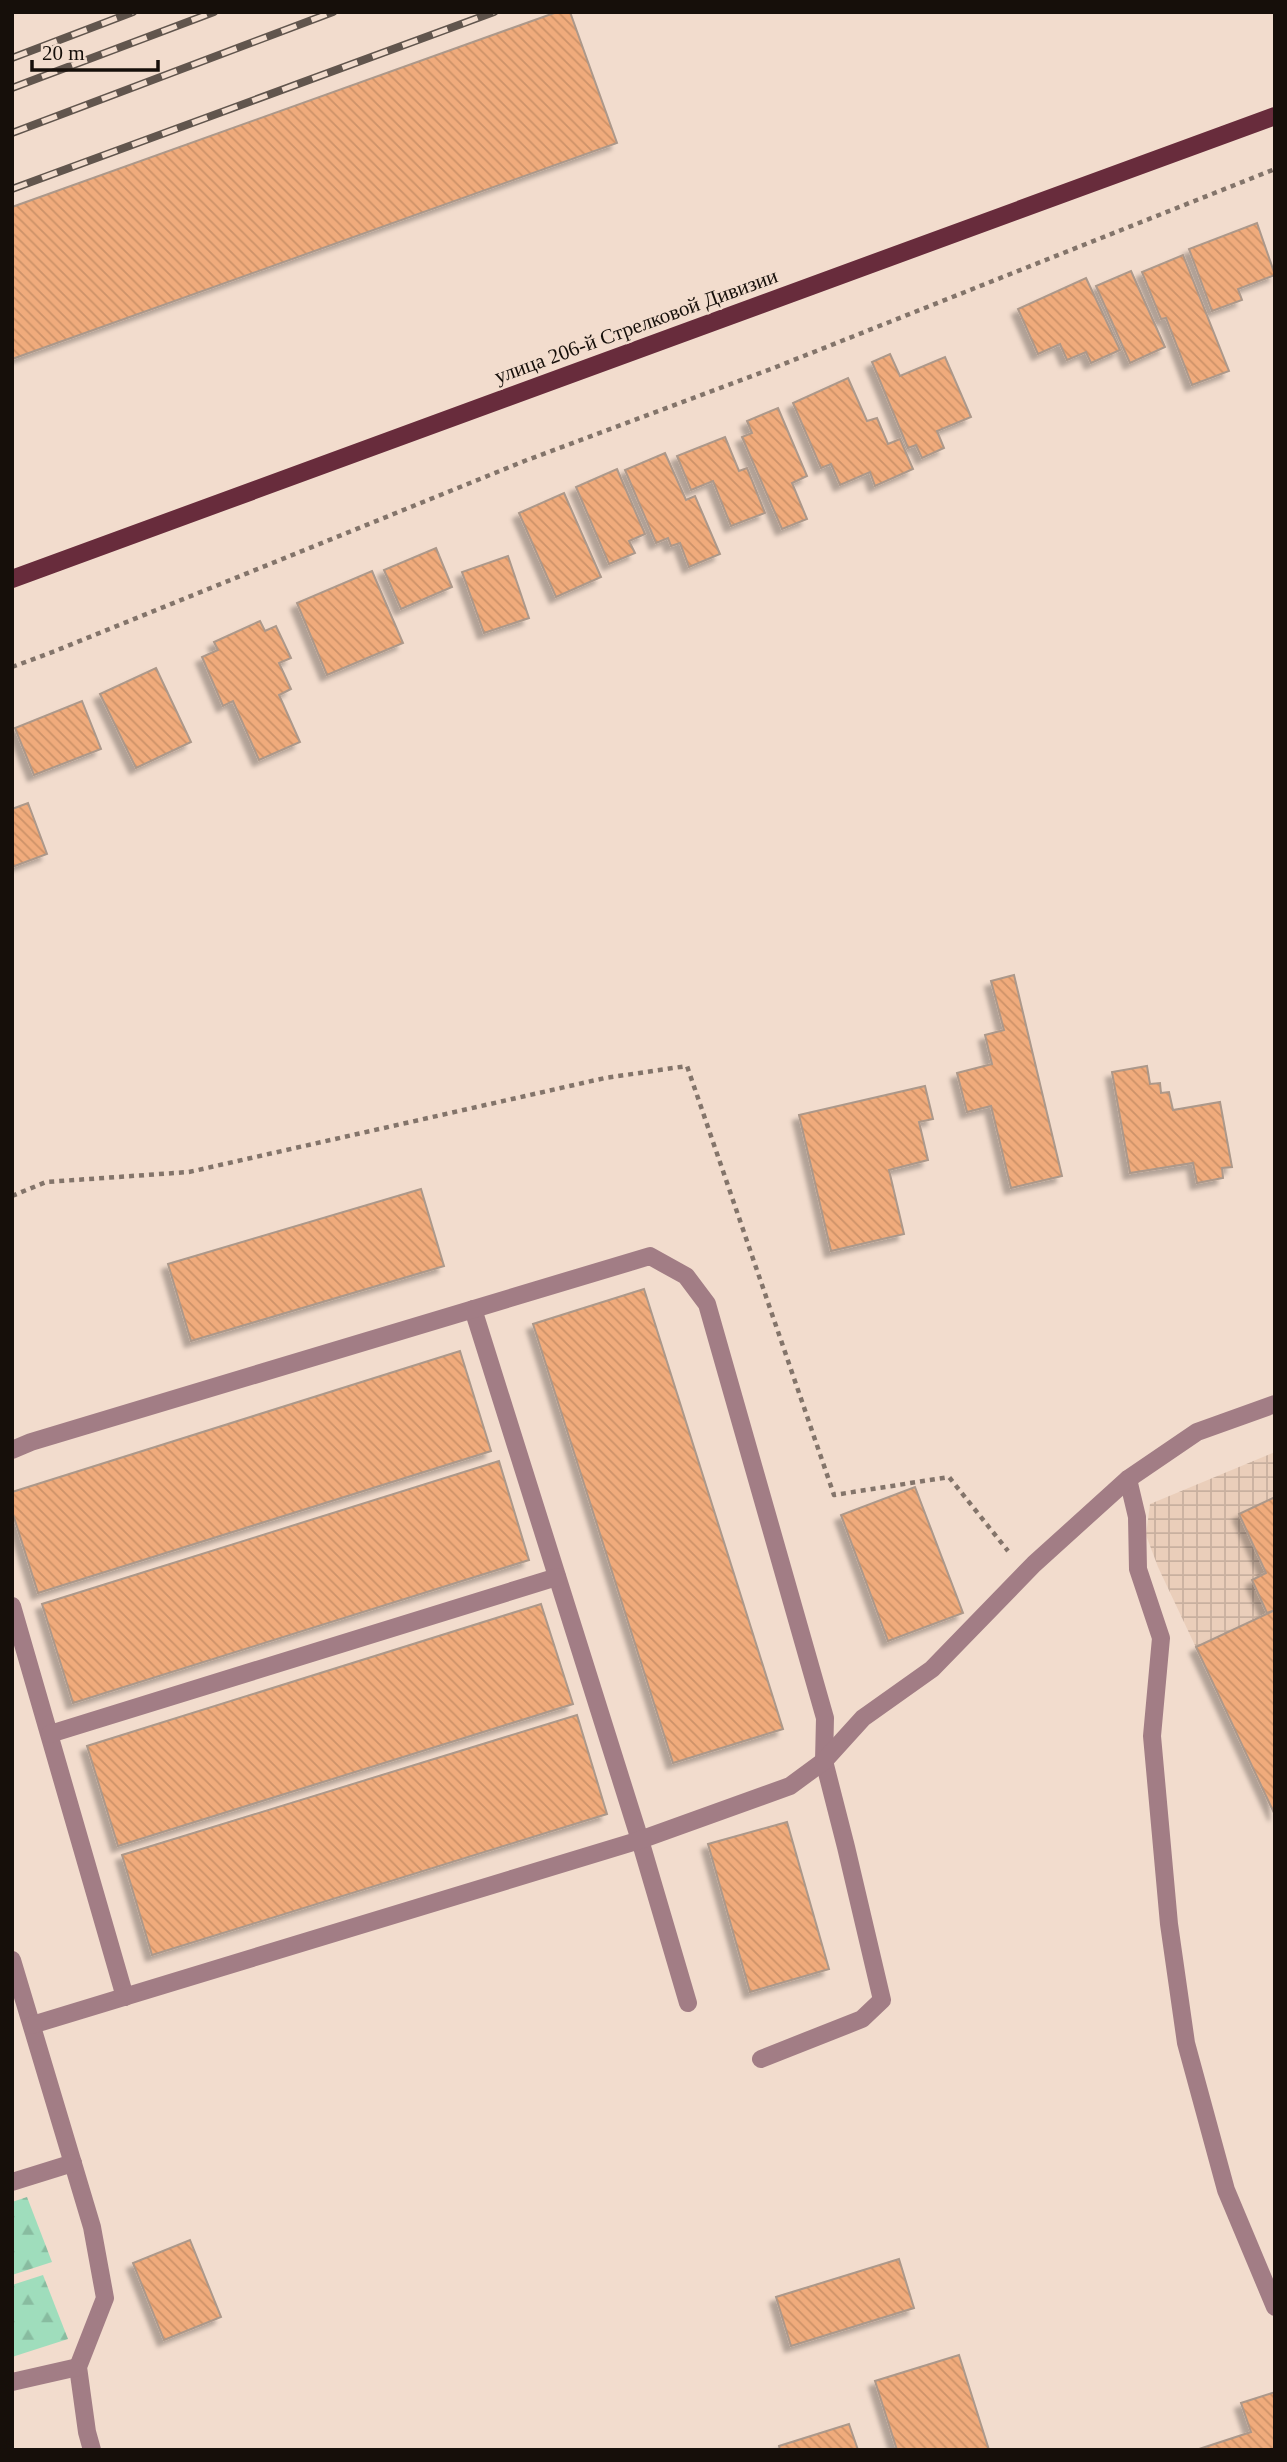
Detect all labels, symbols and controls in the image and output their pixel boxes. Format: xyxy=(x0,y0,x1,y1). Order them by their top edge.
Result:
scale bar xyxy=(32,28,158,72)
text: 20 m xyxy=(42,41,85,65)
street label: улица 206-й Стрелковой Дивизии xyxy=(491,264,781,388)

